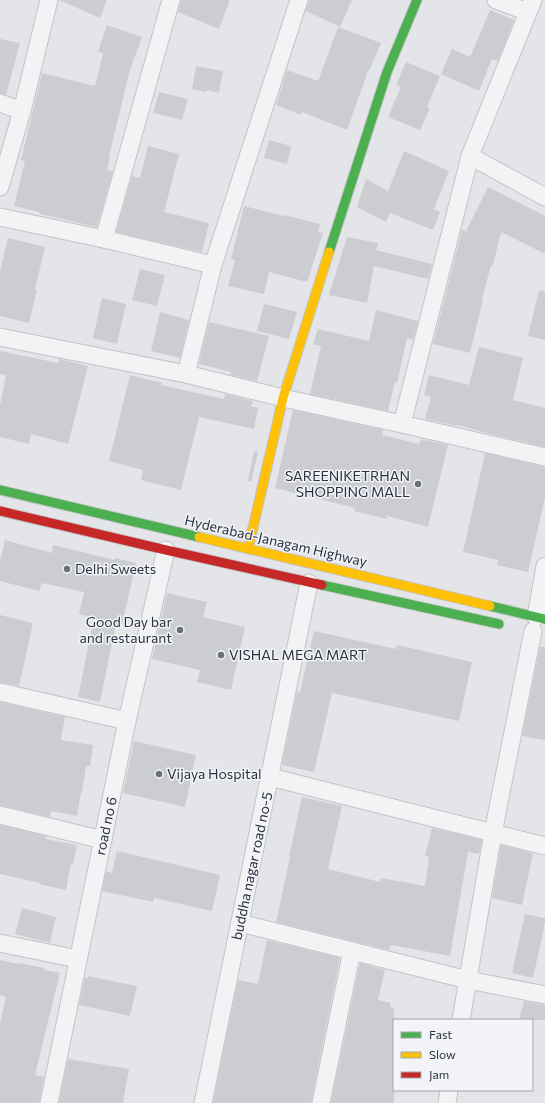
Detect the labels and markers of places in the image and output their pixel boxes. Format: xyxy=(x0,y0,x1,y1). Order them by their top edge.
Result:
place label: SAREENIKETRHAN SHOPPING MALL xyxy=(285,467,410,500)
marker: SAREENIKETRHAN SHOPPING MALL xyxy=(413,479,423,489)
place label: Delhi Sweets xyxy=(75,560,156,577)
marker: Delhi Sweets xyxy=(62,564,72,574)
place label: Good Day bar and restaurant xyxy=(79,613,172,646)
marker: Good Day bar and restaurant xyxy=(175,625,185,635)
place label: VISHAL MEGA MART xyxy=(229,646,367,663)
marker: VISHAL MEGA MART xyxy=(216,650,226,660)
place label: Vijaya Hospital xyxy=(167,765,262,782)
marker: Vijaya Hospital xyxy=(154,769,164,779)

